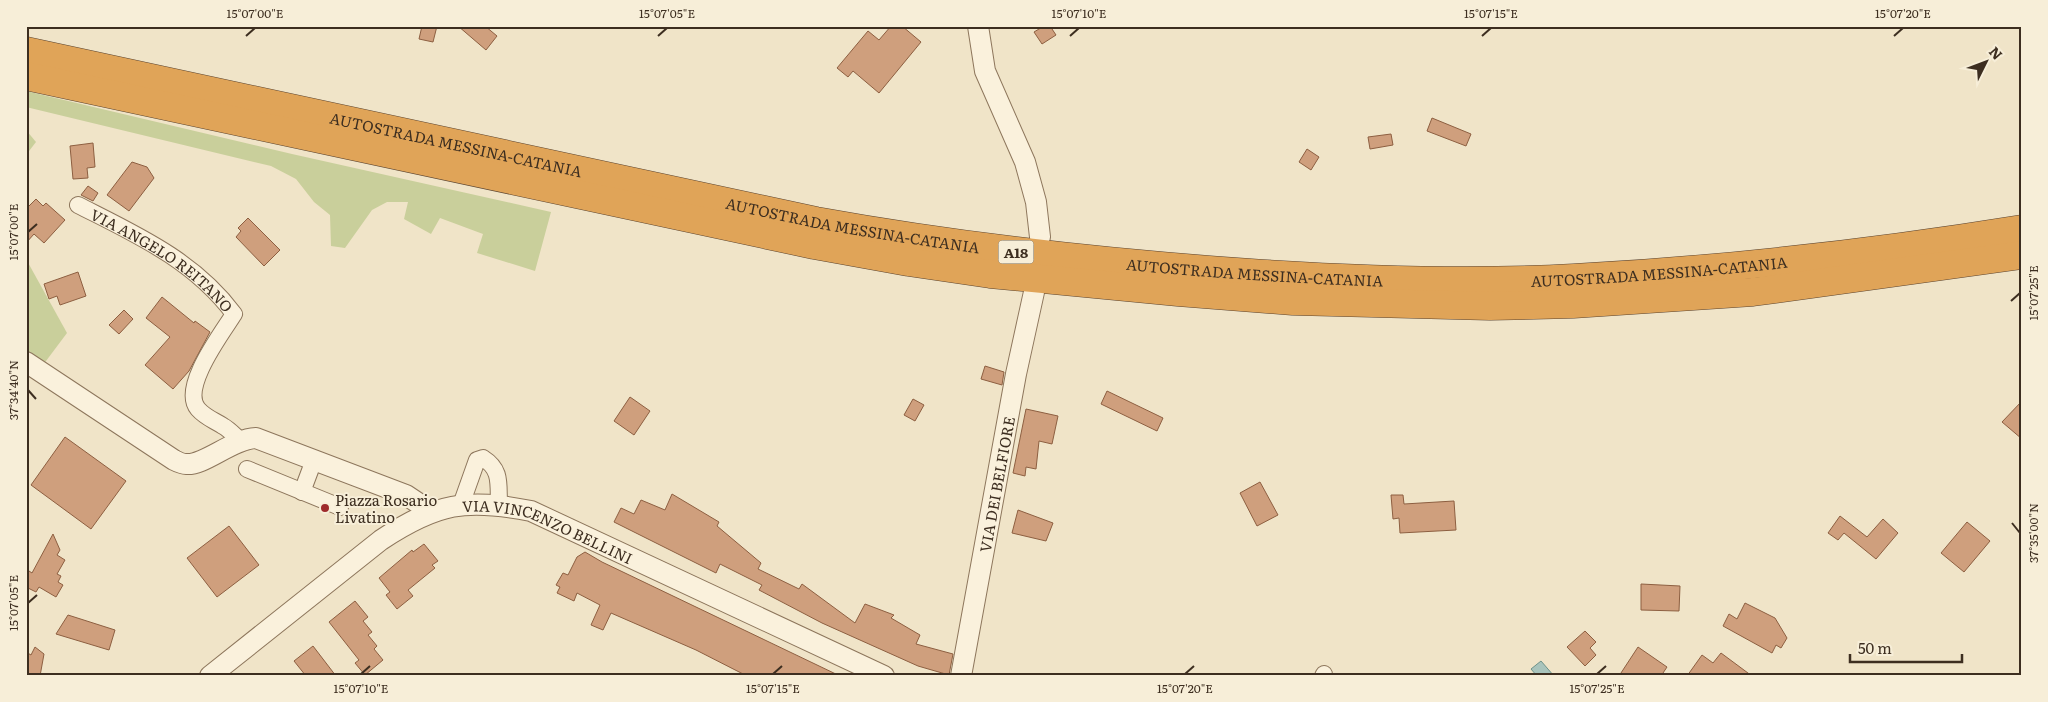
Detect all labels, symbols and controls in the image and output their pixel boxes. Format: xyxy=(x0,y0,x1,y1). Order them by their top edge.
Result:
text: 15°07'00"E xyxy=(227,4,284,22)
text: 15°07'05"E xyxy=(639,4,695,22)
text: 15°07'10"E xyxy=(1052,4,1107,22)
text: 15°07'15"E xyxy=(1464,4,1518,22)
text: 15°07'20"E xyxy=(1875,4,1931,22)
north arrow xyxy=(1960,38,2010,88)
text: N xyxy=(1985,42,2008,64)
street label: AUTOSTRADA MESSINA-CATANIA xyxy=(328,105,584,182)
street label: AUTOSTRADA MESSINA-CATANIA xyxy=(724,190,981,258)
street label: VIA ANGELO REITANO xyxy=(87,202,239,316)
text: 15°07'00"E xyxy=(4,203,22,260)
road number: A18 xyxy=(998,240,1034,264)
street label: AUTOSTRADA MESSINA-CATANIA xyxy=(1530,249,1789,291)
street label: AUTOSTRADA MESSINA-CATANIA xyxy=(1125,251,1384,291)
text: 15°07'25"E xyxy=(2024,265,2042,321)
text: 37°34'40"N xyxy=(4,360,22,420)
street label: VIA DEI BELFIORE xyxy=(972,414,1020,554)
place label: Piazza Rosario Livatino xyxy=(335,488,438,528)
street label: VIA VINCENZO BELLINI xyxy=(461,493,637,569)
marker: Piazza Rosario Livatino xyxy=(319,502,331,514)
text: 37°35'00"N xyxy=(2024,503,2042,563)
text: 15°07'05"E xyxy=(4,575,22,631)
scale bar xyxy=(1850,632,1963,664)
text: 50 m xyxy=(1858,636,1892,659)
text: 15°07'10"E xyxy=(334,679,389,697)
text: 15°07'15"E xyxy=(746,679,800,697)
text: 15°07'20"E xyxy=(1157,679,1213,697)
text: 15°07'25"E xyxy=(1569,679,1625,697)

